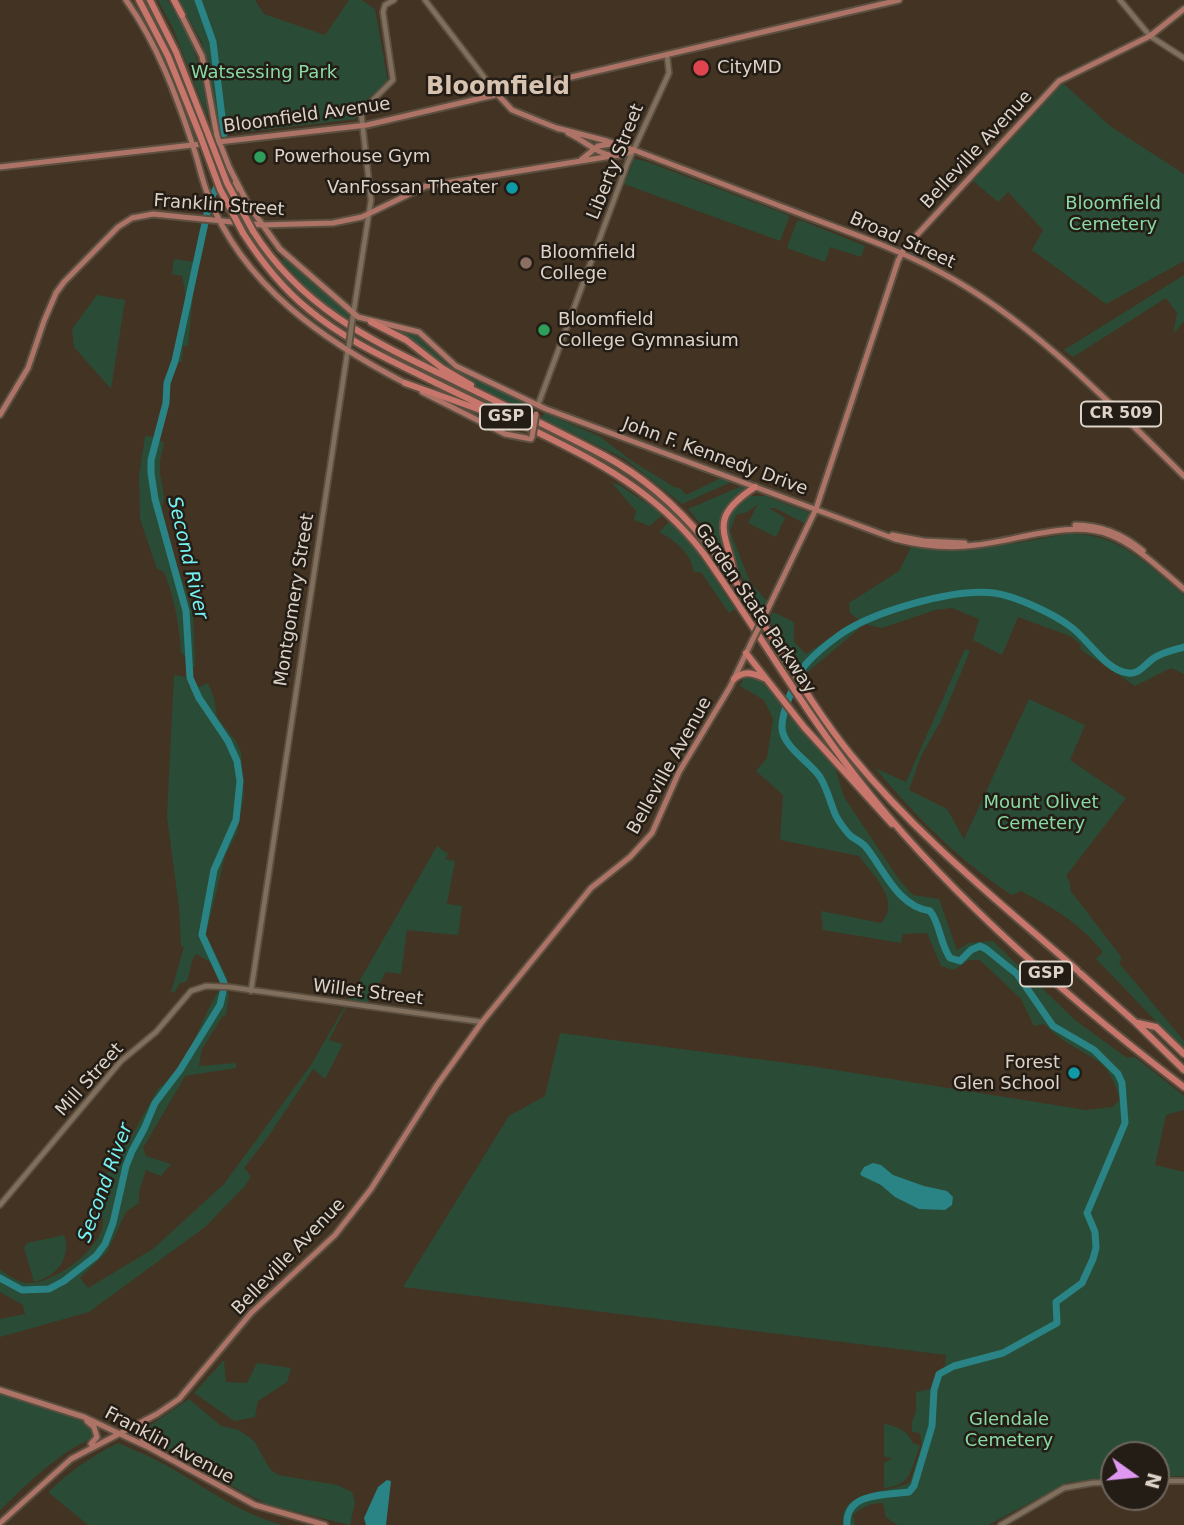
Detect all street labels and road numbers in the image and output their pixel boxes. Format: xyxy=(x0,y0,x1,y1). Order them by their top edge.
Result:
street label: Belleville Avenue xyxy=(917,86,1037,214)
street label: Bloomfield Avenue xyxy=(222,94,392,138)
street label: Liberty Street xyxy=(583,101,649,223)
street label: Franklin Street xyxy=(153,191,285,221)
street label: Broad Street xyxy=(846,208,958,274)
road number: CR 509 xyxy=(1081,402,1161,426)
road number: GSP xyxy=(480,404,532,430)
street label: John F. Kennedy Drive xyxy=(619,413,811,501)
street label: Montgomery Street xyxy=(271,512,319,688)
street label: Garden State Parkway xyxy=(690,520,820,698)
street label: Belleville Avenue xyxy=(623,693,717,839)
road number: GSP xyxy=(1020,962,1072,986)
street label: Willet Street xyxy=(312,976,424,1010)
street label: Mill Street xyxy=(52,1039,128,1121)
street label: Belleville Avenue xyxy=(228,1194,350,1320)
street label: Franklin Avenue xyxy=(101,1403,237,1489)

